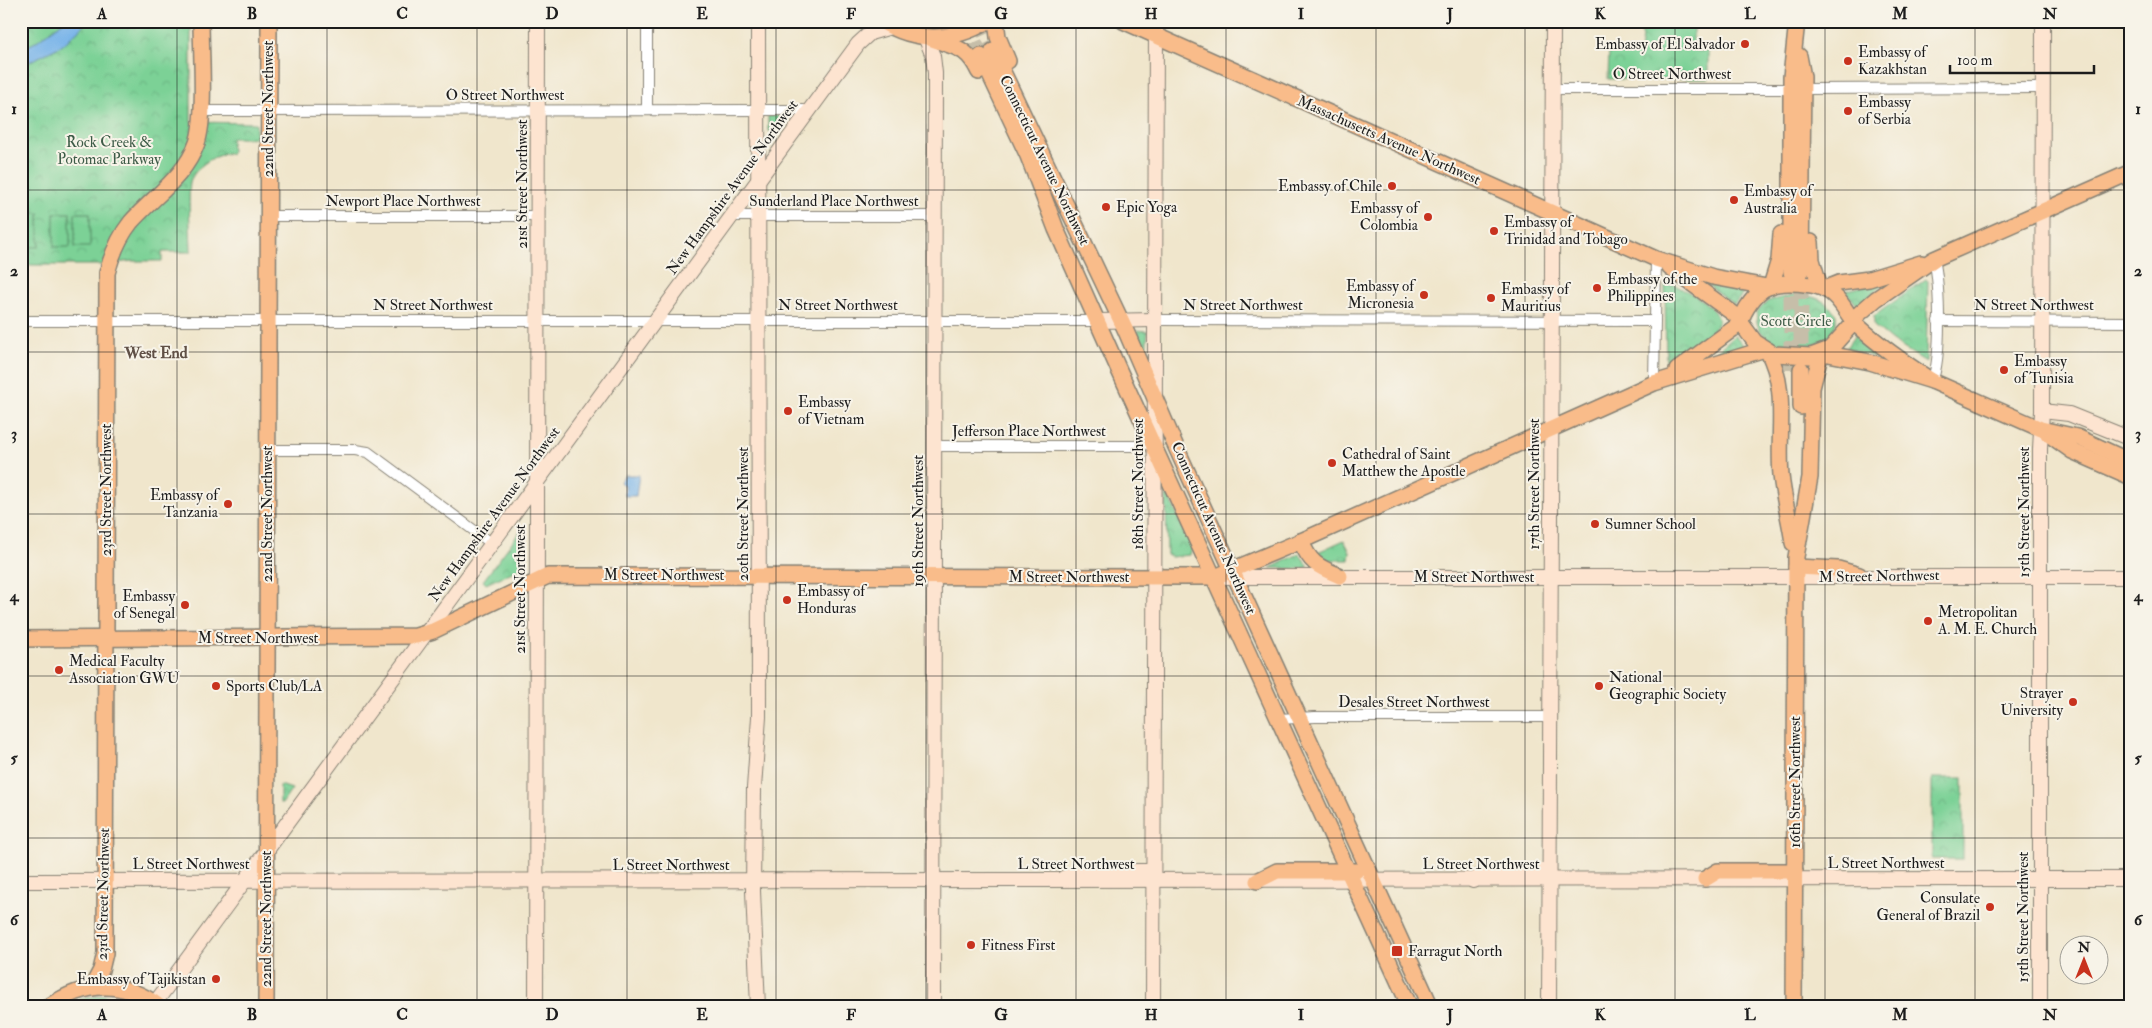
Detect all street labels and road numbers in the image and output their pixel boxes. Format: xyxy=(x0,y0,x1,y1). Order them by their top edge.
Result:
street label: 22nd Street Northwest xyxy=(259,41,278,177)
street label: O Street Northwest xyxy=(1613,65,1731,84)
street label: Connecticut Avenue Northwest xyxy=(995,72,1094,249)
street label: O Street Northwest xyxy=(446,86,564,105)
street label: Massachusetts Avenue Northwest xyxy=(1294,91,1483,190)
street label: New Hampshire Avenue Northwest xyxy=(662,96,803,279)
street label: 21st Street Northwest xyxy=(513,119,532,249)
street label: Newport Place Northwest xyxy=(325,192,481,212)
street label: Sunderland Place Northwest xyxy=(749,192,919,211)
street label: N Street Northwest xyxy=(373,296,493,315)
street label: N Street Northwest xyxy=(778,296,898,315)
street label: N Street Northwest xyxy=(1183,296,1303,315)
street label: N Street Northwest xyxy=(1974,296,2094,315)
street label: 18th Street Northwest xyxy=(1129,418,1148,550)
street label: 17th Street Northwest xyxy=(1525,418,1544,550)
street label: Jefferson Place Northwest xyxy=(951,422,1106,442)
street label: New Hampshire Avenue Northwest xyxy=(424,423,565,606)
street label: 23rd Street Northwest xyxy=(97,424,116,556)
street label: Connecticut Avenue Northwest xyxy=(1167,439,1260,618)
street label: 22nd Street Northwest xyxy=(258,446,277,582)
street label: 15th Street Northwest xyxy=(2015,446,2034,577)
street label: 20th Street Northwest xyxy=(734,447,753,581)
street label: 19th Street Northwest xyxy=(909,455,928,587)
street label: 21st Street Northwest xyxy=(511,524,530,654)
street label: M Street Northwest xyxy=(604,566,725,585)
street label: M Street Northwest xyxy=(1818,566,1940,587)
street label: M Street Northwest xyxy=(1009,568,1130,587)
street label: M Street Northwest xyxy=(1414,568,1535,587)
street label: M Street Northwest xyxy=(198,629,319,648)
street label: Desales Street Northwest xyxy=(1338,693,1490,712)
street label: 16th Street Northwest xyxy=(1786,716,1805,848)
street label: 23rd Street Northwest xyxy=(93,827,114,960)
street label: 22nd Street Northwest xyxy=(257,851,276,987)
street label: 15th Street Northwest xyxy=(2014,851,2033,982)
street label: L Street Northwest xyxy=(1827,854,1945,873)
street label: L Street Northwest xyxy=(132,855,250,874)
street label: L Street Northwest xyxy=(1017,855,1135,874)
street label: L Street Northwest xyxy=(1422,855,1540,874)
street label: L Street Northwest xyxy=(612,856,730,875)

